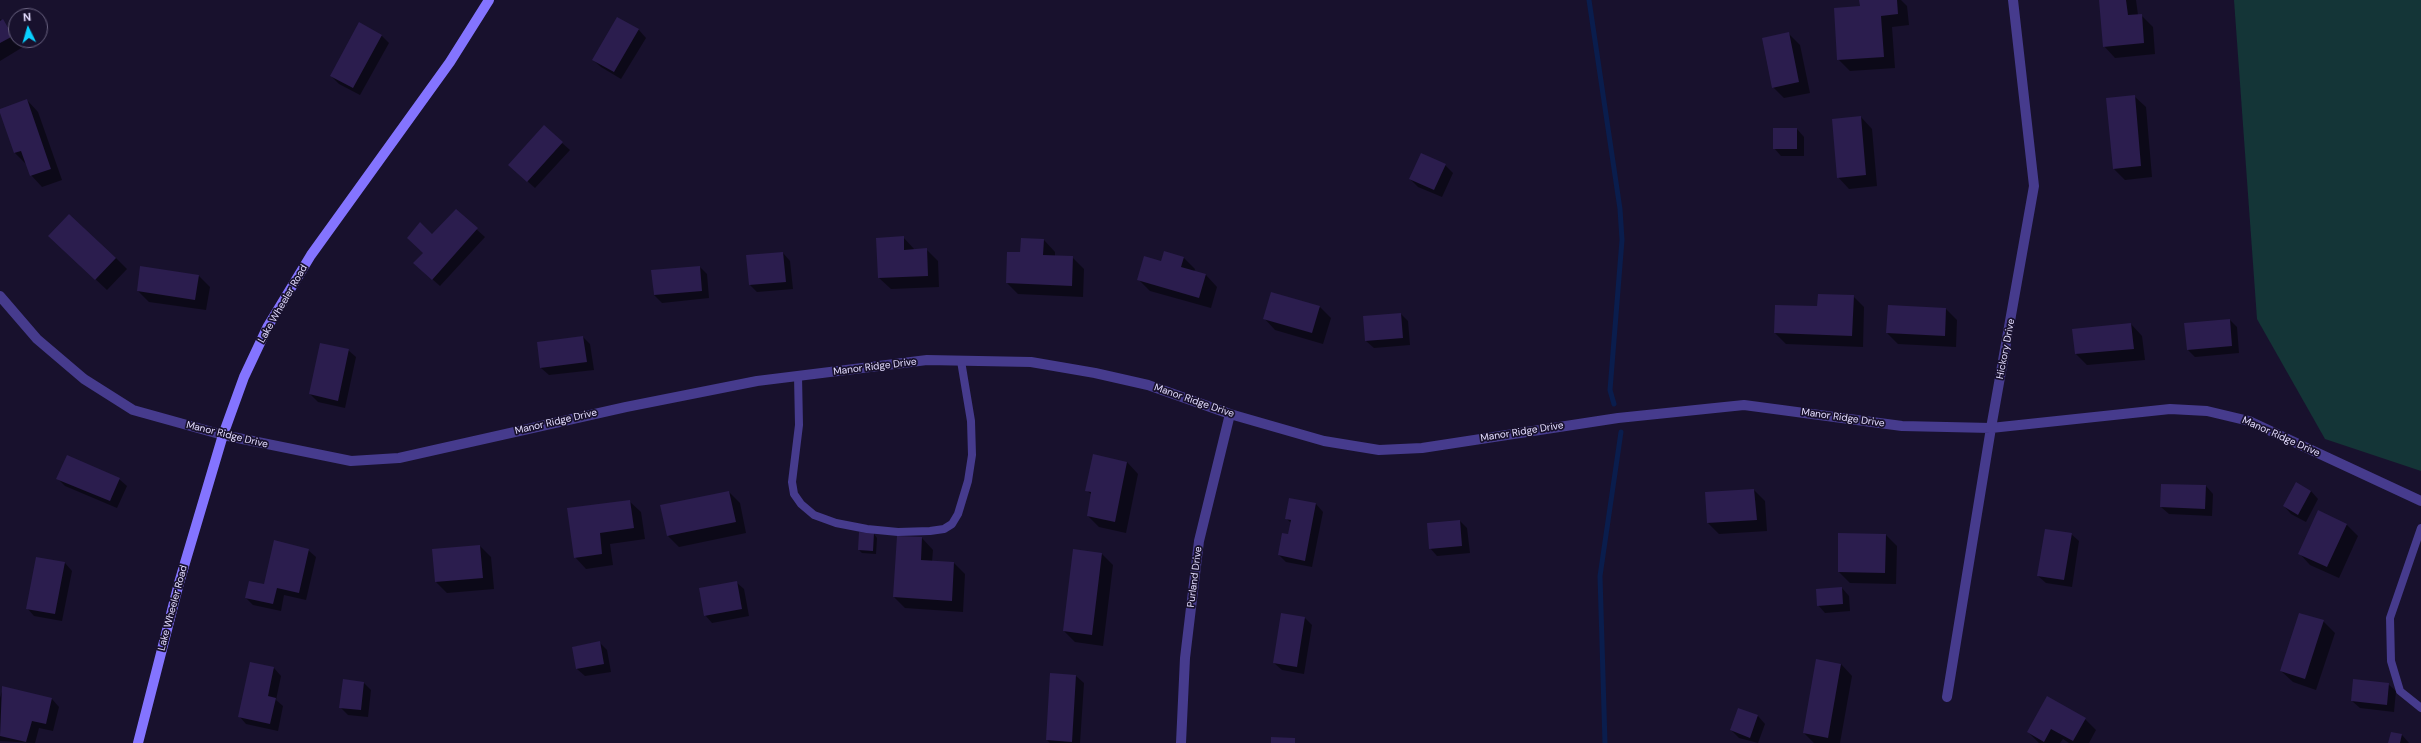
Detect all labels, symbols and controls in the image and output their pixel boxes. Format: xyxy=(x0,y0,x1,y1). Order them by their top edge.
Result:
north arrow xyxy=(8,8,48,48)
text: N xyxy=(22,10,32,24)
street label: Lake Wheeler Road xyxy=(256,263,310,345)
street label: Hickory Drive xyxy=(1994,318,2018,380)
street label: Manor Ridge Drive xyxy=(833,356,917,378)
street label: Manor Ridge Drive xyxy=(1152,382,1236,420)
street label: Manor Ridge Drive xyxy=(1801,406,1885,430)
street label: Manor Ridge Drive xyxy=(514,407,598,437)
street label: Manor Ridge Drive xyxy=(2240,414,2322,460)
street label: Manor Ridge Drive xyxy=(185,419,269,451)
street label: Manor Ridge Drive xyxy=(1480,420,1564,444)
street label: Purland Drive xyxy=(1185,546,1205,608)
street label: Lake Wheeler Road xyxy=(156,564,190,652)

